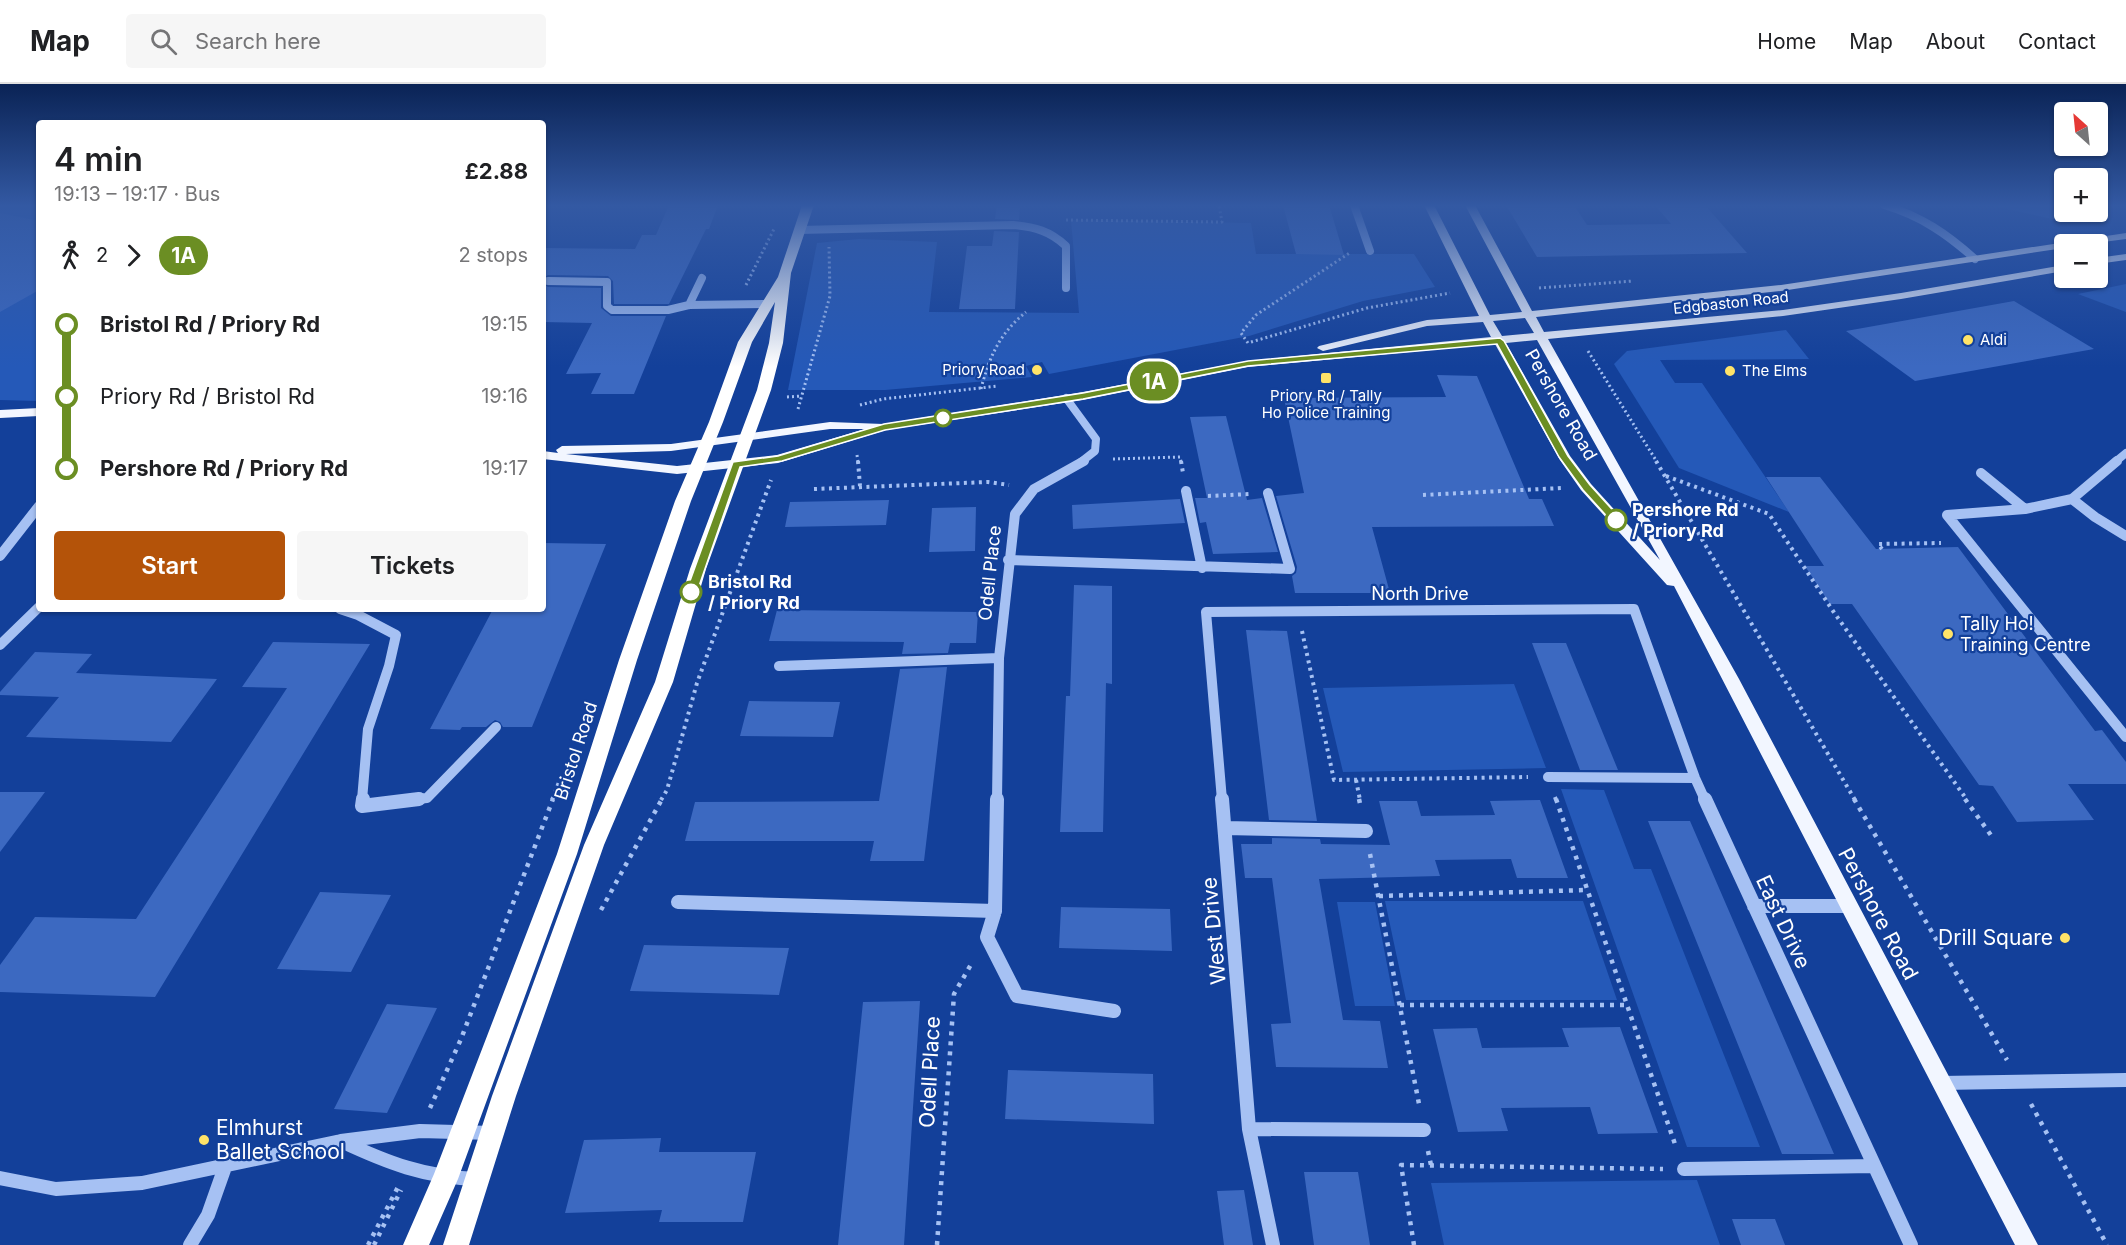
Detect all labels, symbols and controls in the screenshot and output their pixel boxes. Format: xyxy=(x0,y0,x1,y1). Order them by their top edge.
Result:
search box xyxy=(126,14,546,68)
text: Map xyxy=(30,24,90,58)
icon: search xyxy=(147,25,180,58)
text: Search here xyxy=(195,28,321,54)
text: Home xyxy=(1757,29,1816,54)
text: Map xyxy=(1849,29,1893,54)
text: About xyxy=(1926,29,1985,54)
text: Contact xyxy=(2018,29,2096,54)
north arrow xyxy=(2054,102,2108,156)
map controls xyxy=(2054,102,2108,288)
text: 4 min xyxy=(54,139,143,179)
text: £2.88 xyxy=(465,158,528,184)
button: + xyxy=(2054,168,2108,222)
text: 19:13 – 19:17 · Bus xyxy=(54,182,220,206)
button: − xyxy=(2054,234,2108,288)
icon: walk xyxy=(54,239,87,272)
icon: forward xyxy=(117,239,150,272)
text: 2 xyxy=(96,243,108,267)
text: 1A xyxy=(171,243,196,268)
text: 2 stops xyxy=(458,243,528,267)
street label: Edgbaston Road xyxy=(1672,287,1790,318)
text: Bristol Rd / Priory Rd xyxy=(100,311,320,337)
text: 19:15 xyxy=(481,312,528,336)
place label: Aldi xyxy=(1980,330,2007,349)
marker: Aldi xyxy=(1961,333,1975,347)
street label: Pershore Road xyxy=(1521,345,1602,464)
place label: Priory Road xyxy=(942,360,1025,379)
place label: The Elms xyxy=(1742,361,1807,380)
line badge: 1A xyxy=(1127,362,1181,400)
marker: Priory Road xyxy=(1030,363,1044,377)
marker: The Elms xyxy=(1723,364,1737,378)
text: 1A xyxy=(1142,369,1166,394)
marker: Priory Rd / Tally Ho Police Training xyxy=(1319,371,1333,385)
text: Priory Rd / Bristol Rd xyxy=(100,383,315,409)
text: 19:16 xyxy=(481,384,528,408)
place label: Priory Rd / Tally Ho Police Training xyxy=(1262,386,1390,422)
unlabelled marker xyxy=(934,409,952,427)
text: Pershore Rd / Priory Rd xyxy=(100,455,348,481)
text: 19:17 xyxy=(482,456,528,480)
place label: Pershore Rd / Priory Rd xyxy=(1632,499,1739,541)
marker: Pershore Rd / Priory Rd xyxy=(1605,509,1627,531)
street label: Odell Place xyxy=(974,524,1005,622)
button: Start xyxy=(54,531,285,600)
button: Tickets xyxy=(297,531,528,600)
place label: Bristol Rd / Priory Rd xyxy=(708,571,800,613)
marker: Bristol Rd / Priory Rd xyxy=(680,581,702,603)
street label: North Drive xyxy=(1371,583,1469,604)
place label: Tally Ho! Training Centre xyxy=(1960,613,2091,655)
marker: Tally Ho! Training Centre xyxy=(1941,627,1955,641)
street label: Bristol Road xyxy=(550,699,601,803)
street label: Pershore Road xyxy=(1833,843,1924,984)
street label: East Drive xyxy=(1751,871,1816,973)
street label: West Drive xyxy=(1196,876,1231,986)
place label: Drill Square xyxy=(1938,925,2053,950)
marker: Drill Square xyxy=(2058,931,2072,945)
street label: Odell Place xyxy=(914,1016,945,1128)
place label: Elmhurst Ballet School xyxy=(216,1115,345,1164)
marker: Elmhurst Ballet School xyxy=(197,1133,211,1147)

